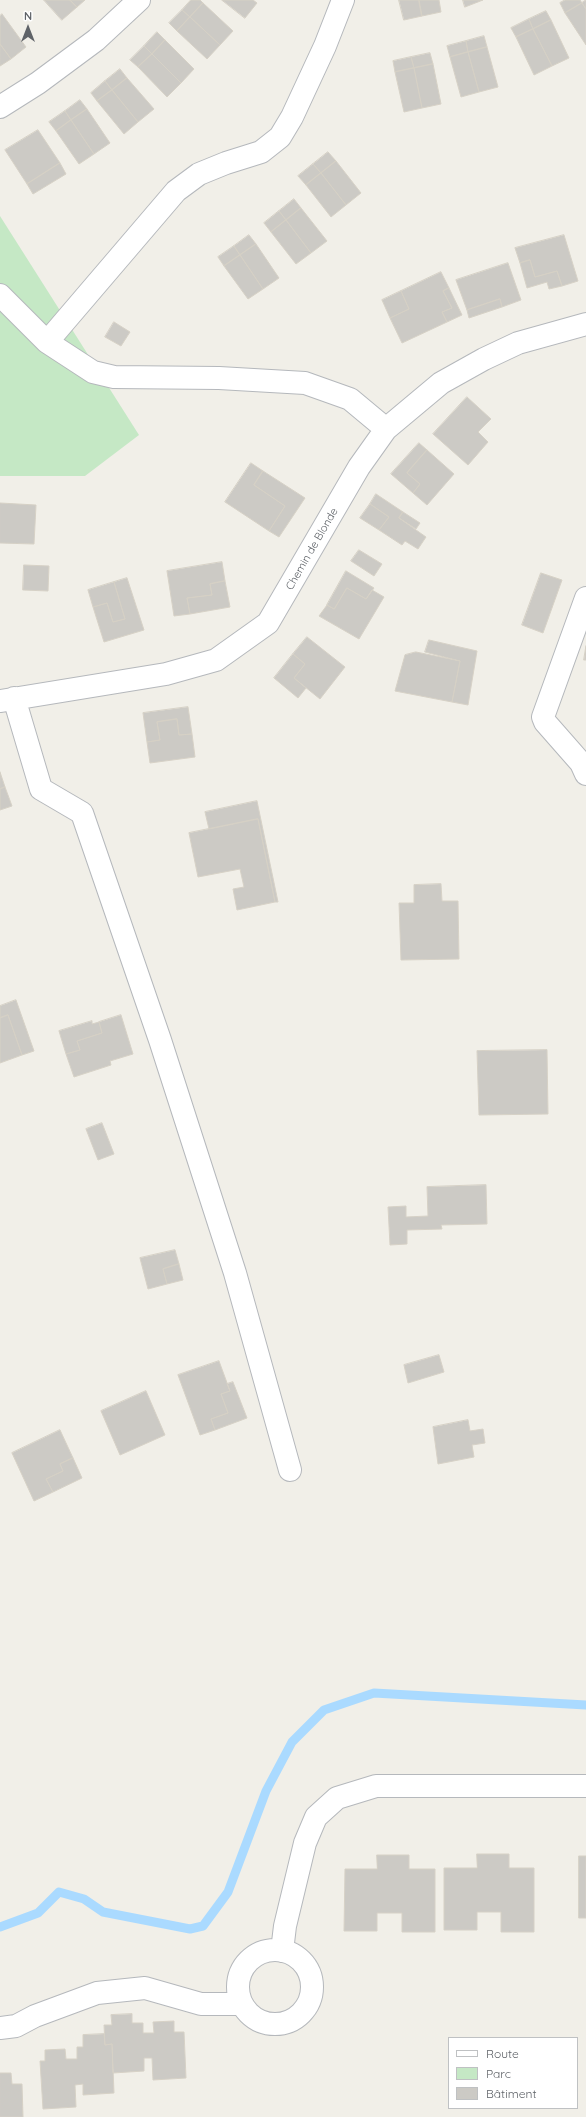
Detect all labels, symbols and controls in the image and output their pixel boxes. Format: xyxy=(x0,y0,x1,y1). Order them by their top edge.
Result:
north arrow xyxy=(8,8,48,48)
text: N xyxy=(24,9,32,23)
street label: Chemin de Blonde xyxy=(283,506,341,592)
legend xyxy=(448,2037,578,2109)
text: Route xyxy=(486,2046,519,2061)
text: Parc xyxy=(486,2066,511,2081)
text: Bâtiment xyxy=(486,2086,536,2101)

